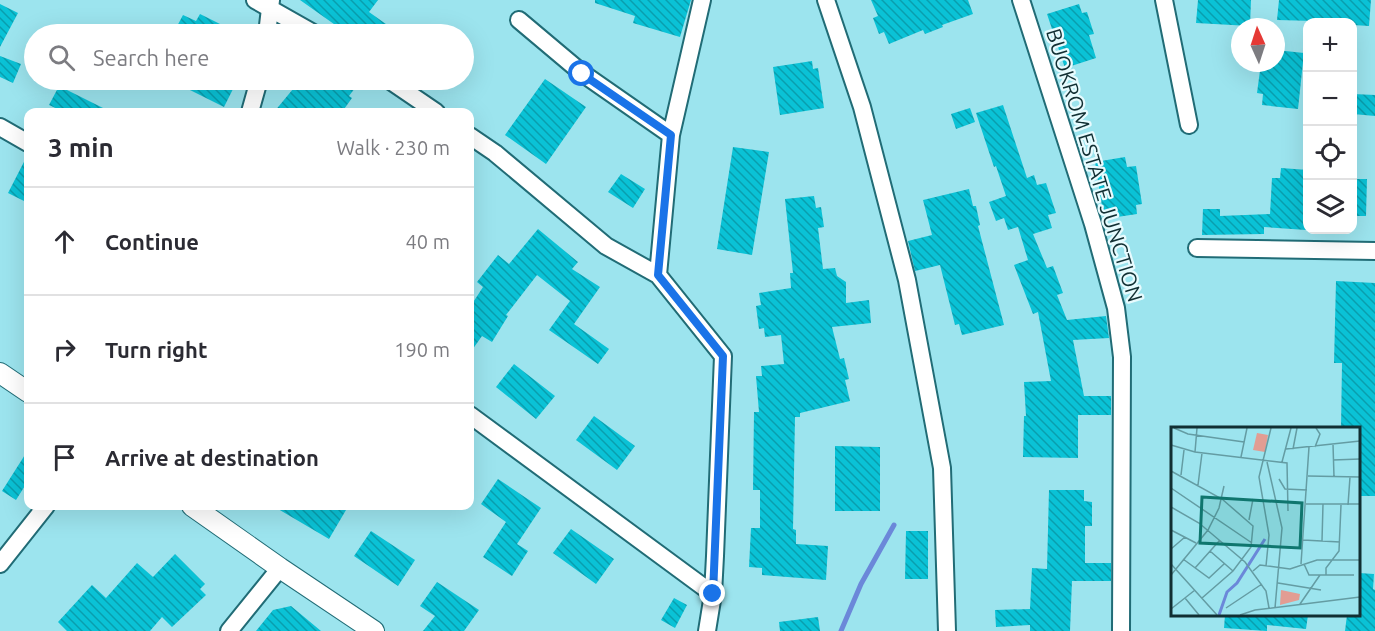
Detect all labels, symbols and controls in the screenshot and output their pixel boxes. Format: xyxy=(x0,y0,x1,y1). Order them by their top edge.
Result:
north arrow xyxy=(1231,18,1285,72)
map controls xyxy=(1303,18,1357,234)
button: + xyxy=(1303,18,1357,72)
search box xyxy=(24,24,474,90)
street label: BUOKROM ESTATE JUNCTION xyxy=(1042,25,1148,305)
icon: search xyxy=(45,41,78,74)
text: Search here xyxy=(93,45,209,70)
route start xyxy=(568,60,594,86)
button: − xyxy=(1303,72,1357,126)
button: locate xyxy=(1303,126,1357,180)
text: 3 min xyxy=(48,133,114,162)
text: Walk · 230 m xyxy=(337,136,450,159)
button: layers xyxy=(1303,180,1357,234)
icon: ahead xyxy=(48,225,81,258)
text: Continue xyxy=(105,229,199,254)
text: 40 m xyxy=(406,230,450,253)
icon: right xyxy=(48,333,81,366)
text: Turn right xyxy=(105,337,207,362)
text: 190 m xyxy=(394,338,450,361)
inset map xyxy=(1171,427,1360,616)
icon: arrive xyxy=(48,441,81,474)
text: Arrive at destination xyxy=(105,445,319,470)
route end xyxy=(699,580,725,606)

